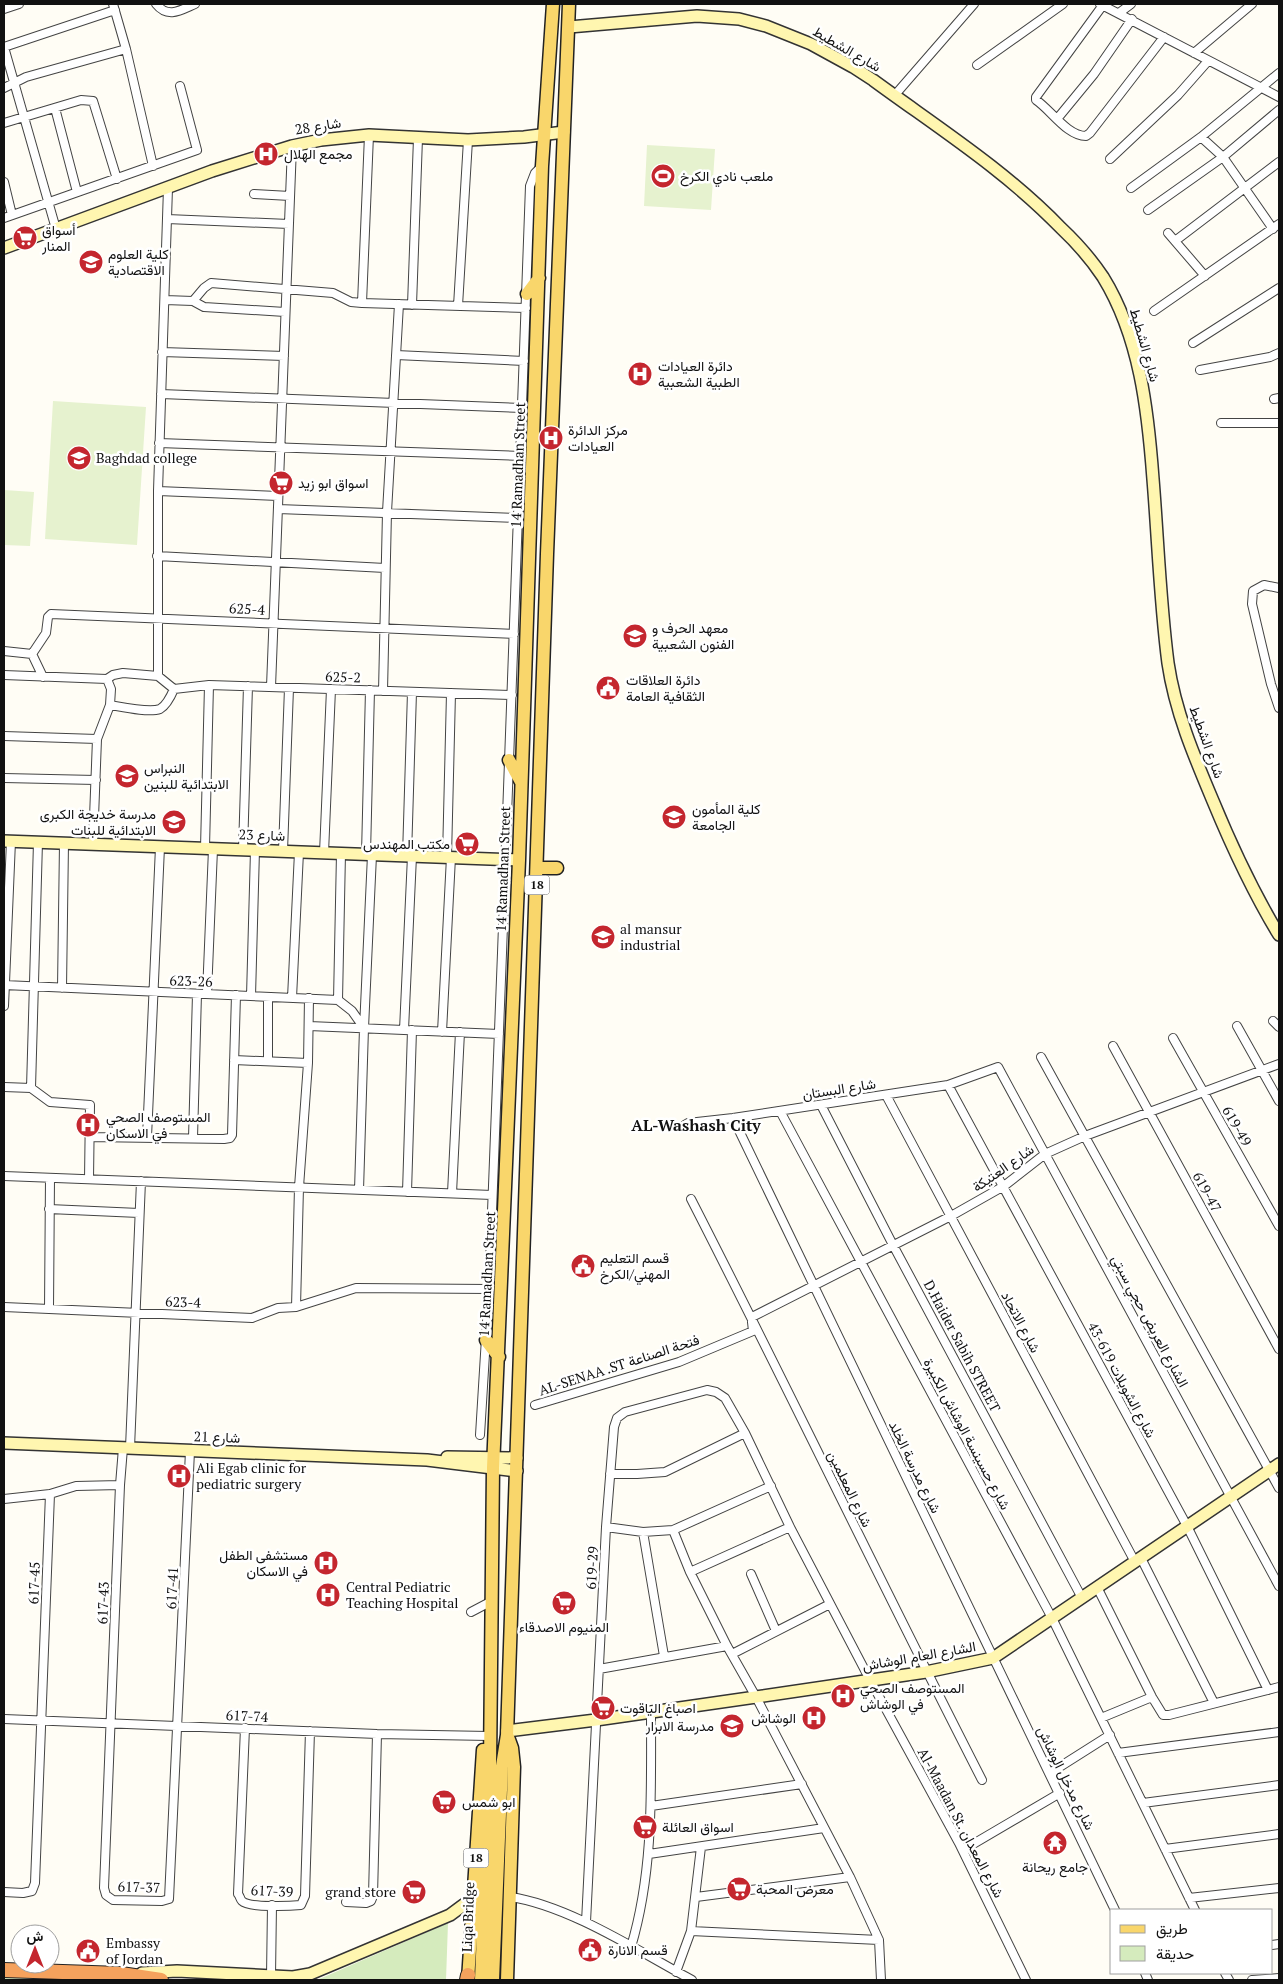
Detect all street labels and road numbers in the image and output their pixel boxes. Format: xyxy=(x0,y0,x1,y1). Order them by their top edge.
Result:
street label: شارع الشطيط xyxy=(809,21,885,77)
street label: شارع 28 xyxy=(293,112,343,141)
street label: شارع الشطيط xyxy=(1124,306,1165,385)
street label: 14 Ramadhan Street xyxy=(506,401,529,528)
street label: 625-4 xyxy=(229,598,266,619)
street label: 625-2 xyxy=(325,666,361,687)
street label: شارع الشطيط xyxy=(1184,703,1229,781)
street label: 14 Ramadhan Street xyxy=(491,805,514,932)
street label: شارع 23 xyxy=(238,824,286,847)
road number: 18 xyxy=(524,876,550,894)
street label: 623-26 xyxy=(169,970,214,991)
street label: شارع البستان xyxy=(801,1073,877,1106)
street label: 619-49 xyxy=(1218,1102,1256,1149)
street label: شارع العتيکة xyxy=(968,1139,1039,1197)
street label: 619-47 xyxy=(1189,1168,1226,1215)
street label: 14 Ramadhan Street xyxy=(474,1210,499,1337)
street label: الشارع العريض حجي سبتي xyxy=(1105,1251,1193,1392)
street label: D.Haider Sabih STREET xyxy=(920,1277,1005,1415)
street label: شارع الاتحاد xyxy=(996,1288,1046,1357)
street label: 623-4 xyxy=(165,1291,202,1312)
street label: شارع الشويلات 619-43 xyxy=(1082,1319,1161,1442)
street label: AL-SENAA .ST فتحة الصناعة xyxy=(536,1330,702,1399)
street label: شارع حسينسة الوشاش الكبيرة xyxy=(918,1355,1015,1514)
street label: شارع مدرسة الخلد xyxy=(883,1417,946,1517)
street label: شارع 21 xyxy=(193,1426,241,1449)
street label: شارع المعلمين xyxy=(822,1447,877,1531)
street label: 619-29 xyxy=(581,1546,602,1590)
street label: 617-45 xyxy=(23,1561,44,1605)
street label: 617-41 xyxy=(161,1566,182,1610)
street label: 617-43 xyxy=(92,1581,113,1625)
street label: الشارع العام الوشاش xyxy=(861,1636,978,1677)
street label: 617-74 xyxy=(225,1705,269,1726)
street label: شارع مدخل الوشاش xyxy=(1031,1723,1100,1834)
street label: Al-Maadan St. شارع المعدان xyxy=(912,1745,1009,1902)
road number: 18 xyxy=(464,1849,488,1868)
street label: 617-37 xyxy=(117,1876,161,1897)
street label: 617-39 xyxy=(250,1880,294,1901)
street label: Liqa Bridge xyxy=(457,1881,478,1953)

